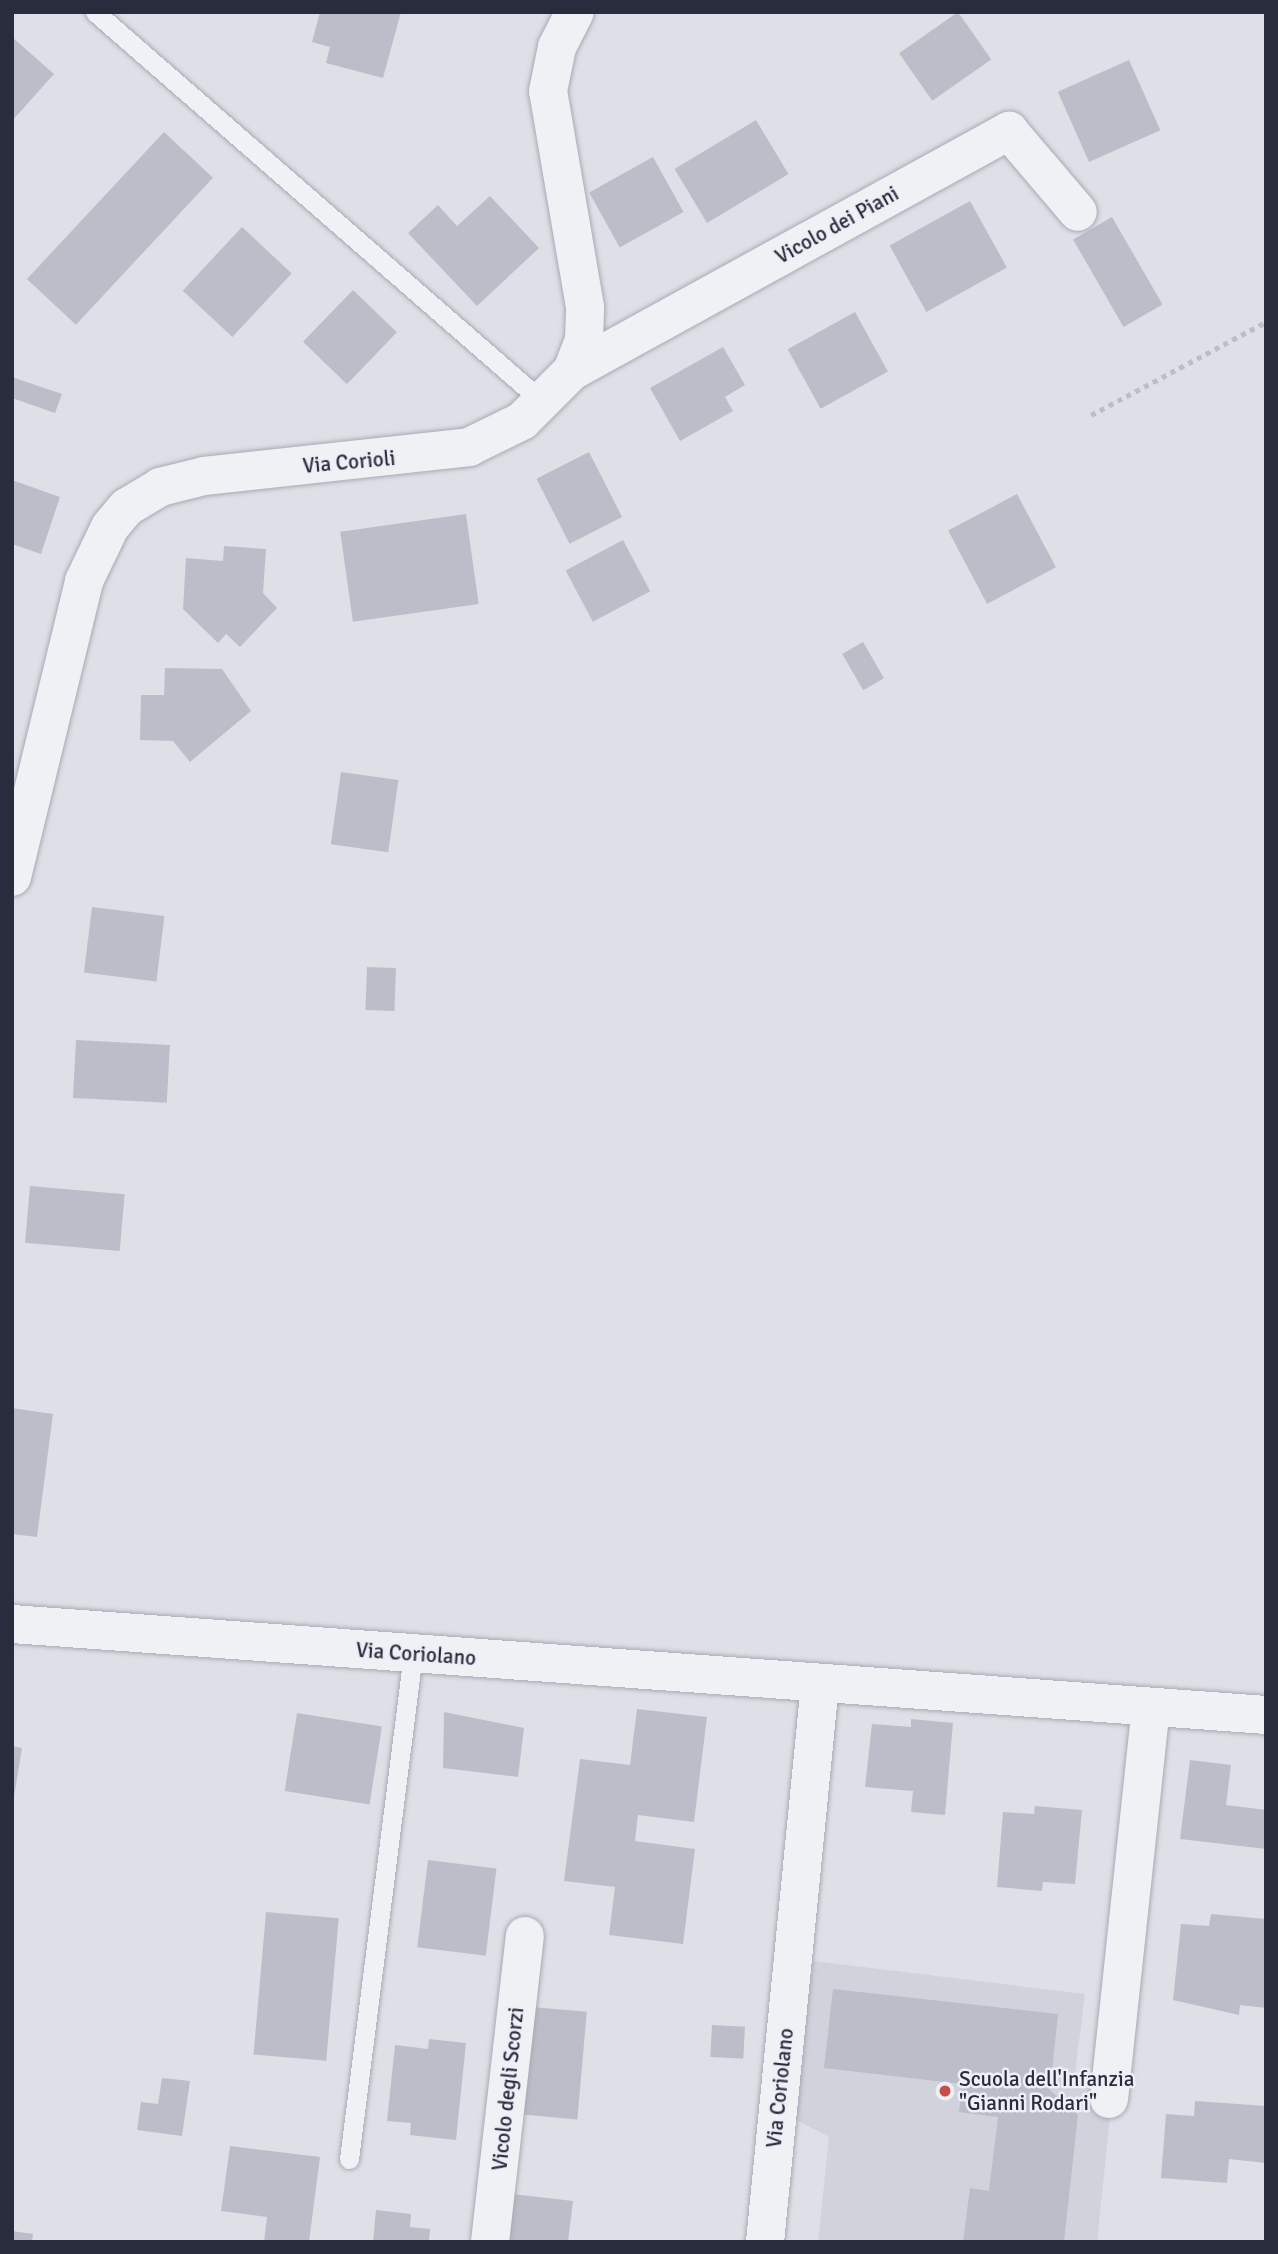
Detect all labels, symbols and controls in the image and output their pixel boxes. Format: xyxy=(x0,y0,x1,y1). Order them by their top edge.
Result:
street label: Vicolo dei Piani xyxy=(771,181,903,269)
street label: Via Corioli xyxy=(302,445,396,479)
street label: Via Coriolano xyxy=(355,1637,477,1671)
street label: Vicolo degli Scorzi xyxy=(487,2006,529,2172)
street label: Via Coriolano xyxy=(761,2027,799,2149)
place label: Scuola dell'Infanzia "Gianni Rodari" xyxy=(959,2066,1134,2116)
marker: Scuola dell'Infanzia "Gianni Rodari" xyxy=(937,2083,953,2099)

